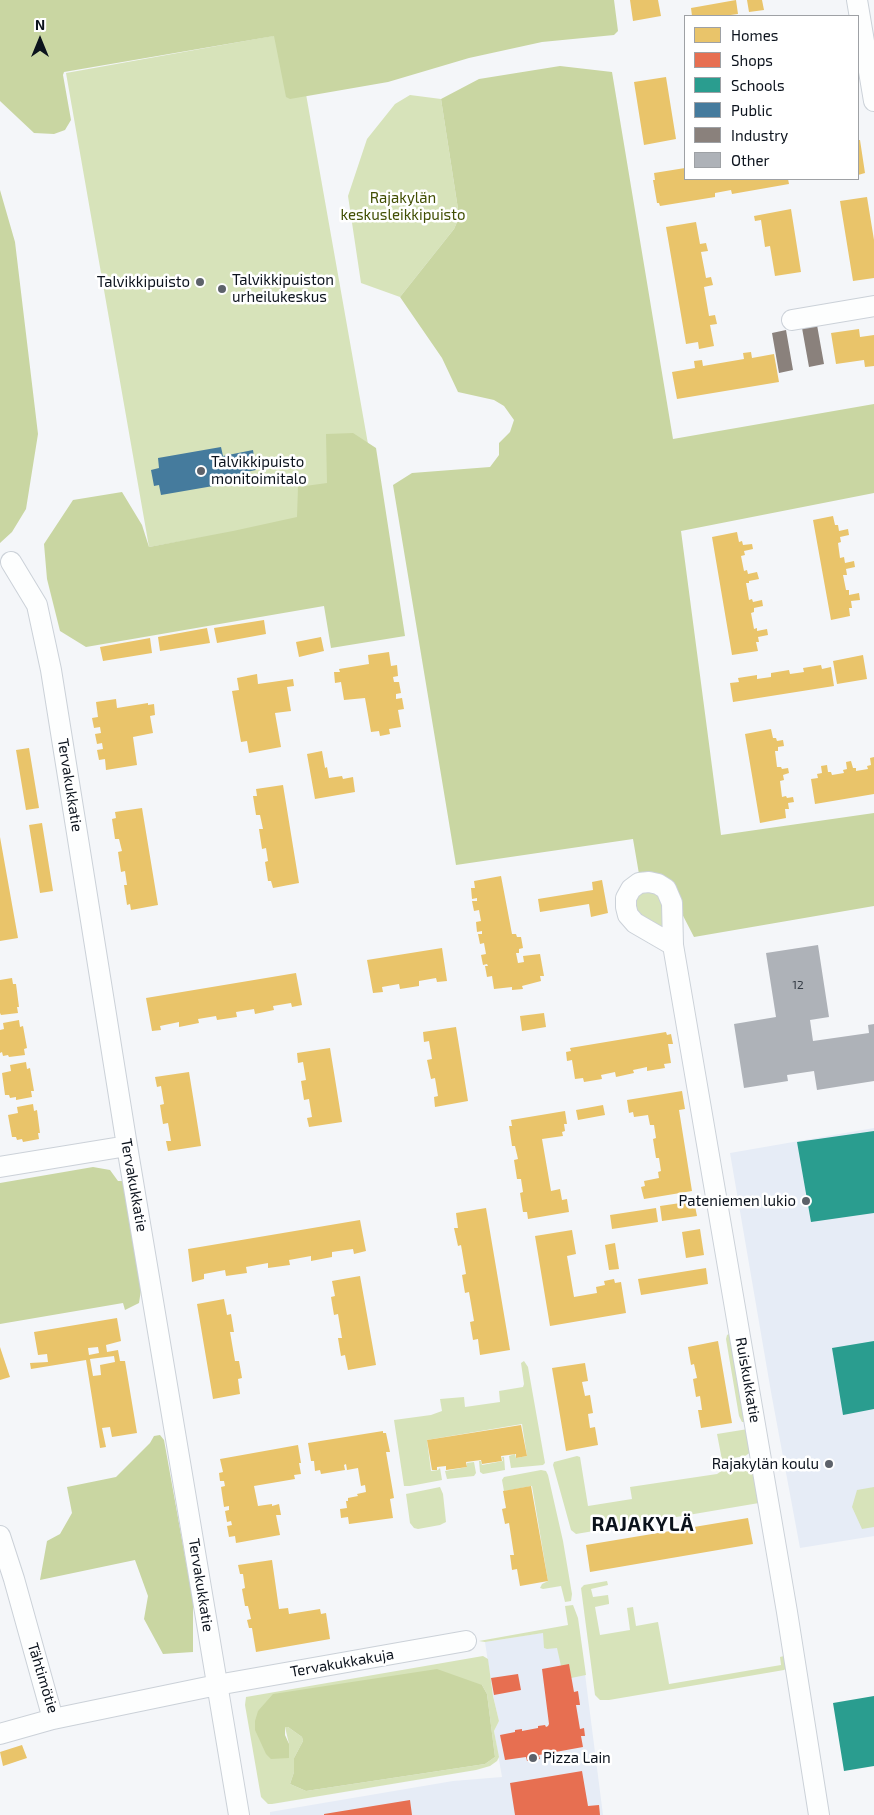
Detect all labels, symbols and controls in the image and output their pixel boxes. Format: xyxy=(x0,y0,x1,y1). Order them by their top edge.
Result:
north arrow xyxy=(15,15,65,65)
legend xyxy=(684,15,859,180)
text: N xyxy=(35,16,45,33)
text: Homes xyxy=(731,26,778,44)
text: Shops xyxy=(731,51,773,69)
text: Schools xyxy=(731,76,785,94)
text: Public xyxy=(731,101,772,119)
text: Industry xyxy=(731,126,788,144)
text: Other xyxy=(731,151,770,169)
park label: Rajakylän keskusleikkipuisto xyxy=(341,189,465,224)
place label: Talvikkipuiston urheilukeskus xyxy=(232,271,334,306)
place label: Talvikkipuisto xyxy=(97,273,190,291)
marker: Talvikkipuisto xyxy=(194,276,206,288)
marker: Talvikkipuiston urheilukeskus xyxy=(216,283,228,295)
place label: Talvikkipuisto monitoimitalo xyxy=(211,453,307,488)
marker: Talvikkipuisto monitoimitalo xyxy=(195,465,207,477)
street label: Tervakukkatie xyxy=(54,737,86,833)
house number: 12 xyxy=(792,978,804,992)
street label: Tervakukkatie xyxy=(117,1137,151,1233)
place label: Pateniemen lukio xyxy=(679,1192,796,1210)
marker: Pateniemen lukio xyxy=(800,1195,812,1207)
street label: Ruiskukkatie xyxy=(732,1336,764,1424)
place label: Rajakylän koulu xyxy=(712,1455,819,1473)
marker: Rajakylän koulu xyxy=(823,1458,835,1470)
district label: RAJAKYLÄ xyxy=(590,1512,696,1536)
street label: Tervakukkatie xyxy=(185,1537,217,1633)
street label: Tähtimötie xyxy=(24,1641,62,1715)
street label: Tervakukkakuja xyxy=(289,1645,395,1681)
place label: Pizza Lain xyxy=(543,1749,611,1767)
marker: Pizza Lain xyxy=(527,1752,539,1764)

